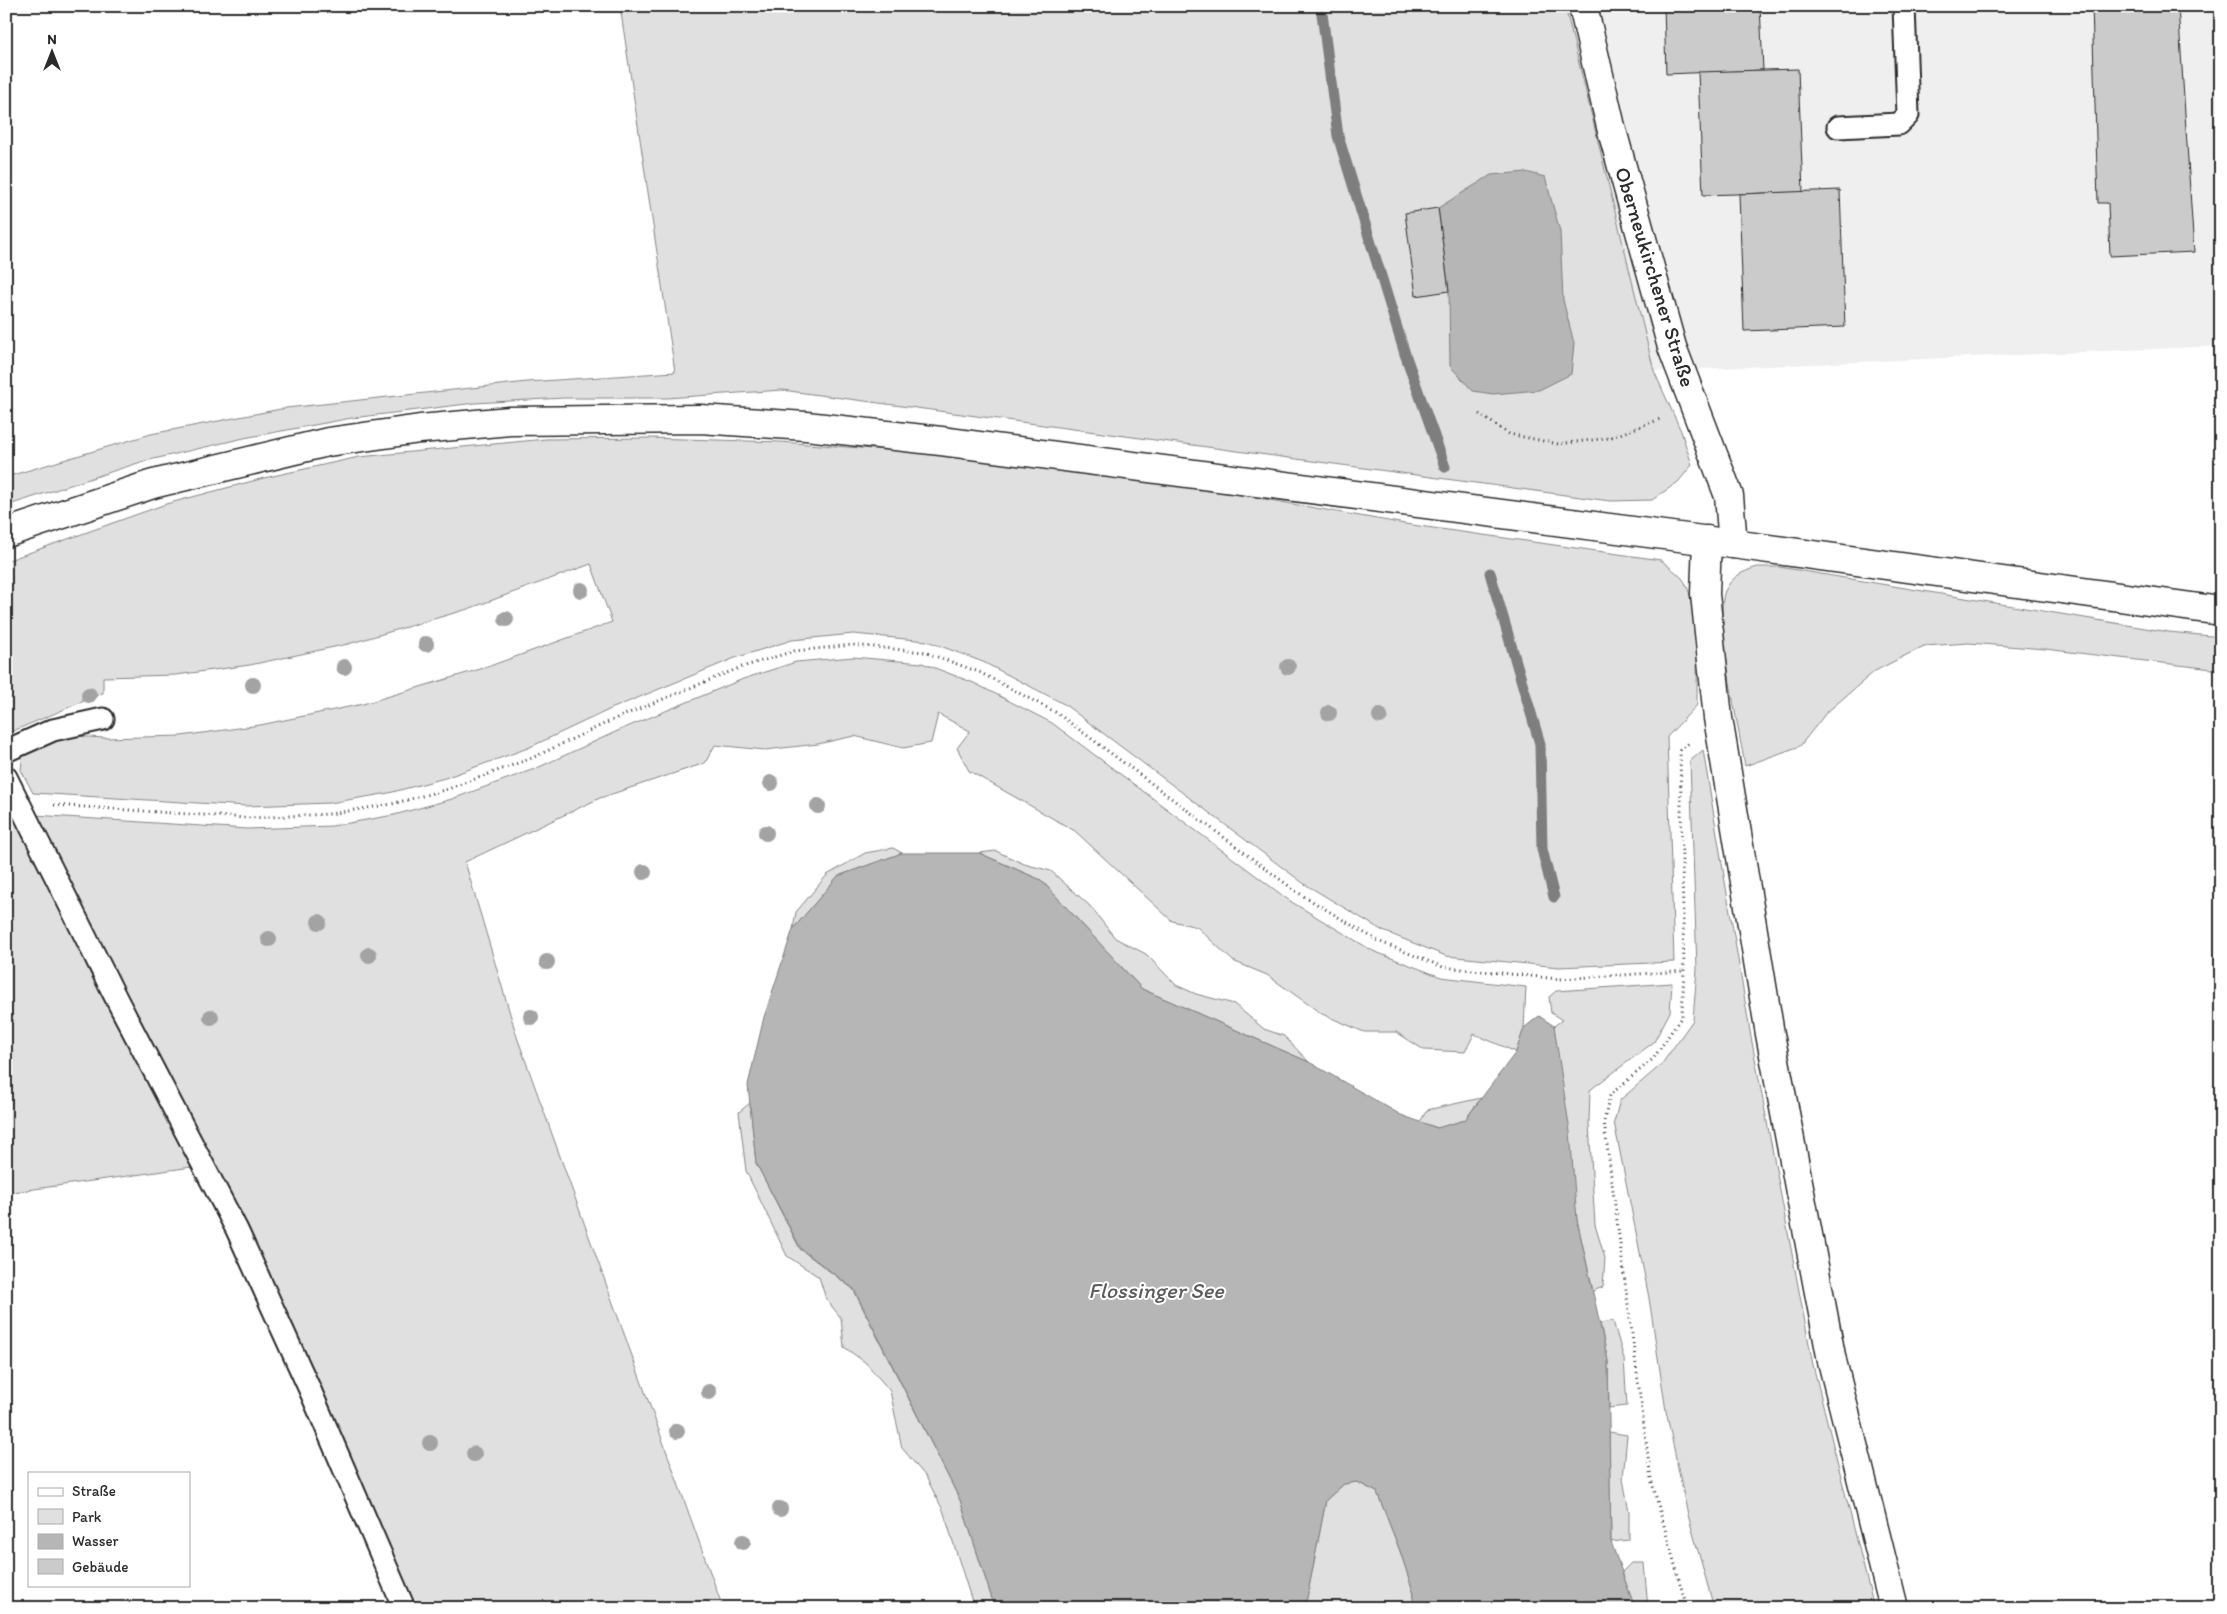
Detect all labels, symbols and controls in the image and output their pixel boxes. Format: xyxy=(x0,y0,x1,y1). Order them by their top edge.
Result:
north arrow xyxy=(28,28,78,78)
text: N xyxy=(47,31,57,48)
street label: Oberneukirchener Straße xyxy=(1610,164,1701,390)
water label: Flossinger See xyxy=(1088,1277,1225,1304)
legend xyxy=(28,1472,190,1586)
text: Straße xyxy=(72,1482,116,1500)
text: Park xyxy=(72,1508,102,1526)
text: Wasser xyxy=(72,1532,119,1550)
text: Gebäude xyxy=(72,1558,129,1576)

